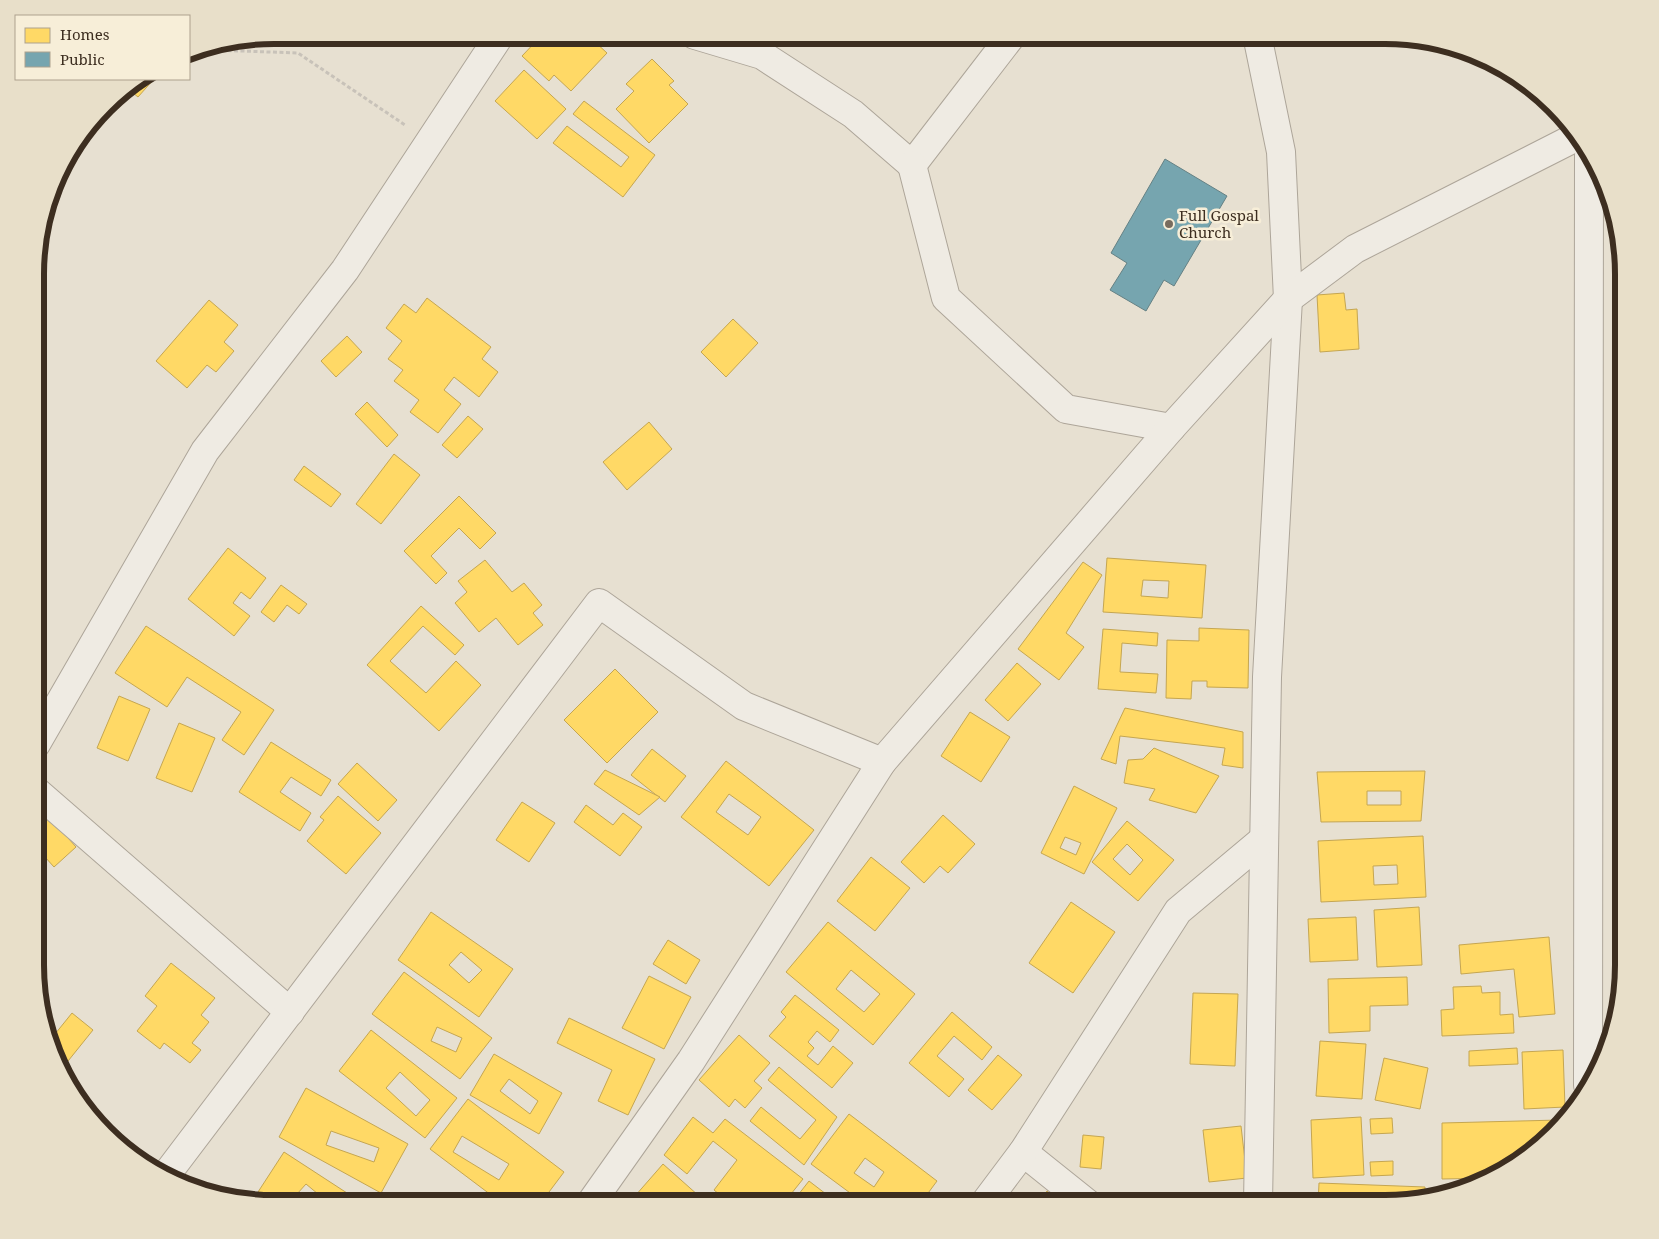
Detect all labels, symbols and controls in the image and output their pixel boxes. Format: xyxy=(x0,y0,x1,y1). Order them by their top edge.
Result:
legend xyxy=(15,15,190,80)
text: Homes xyxy=(60,24,110,44)
text: Public xyxy=(60,49,105,69)
place label: Full Gospal Church xyxy=(1179,205,1259,242)
marker: Full Gospal Church xyxy=(1163,218,1175,230)

